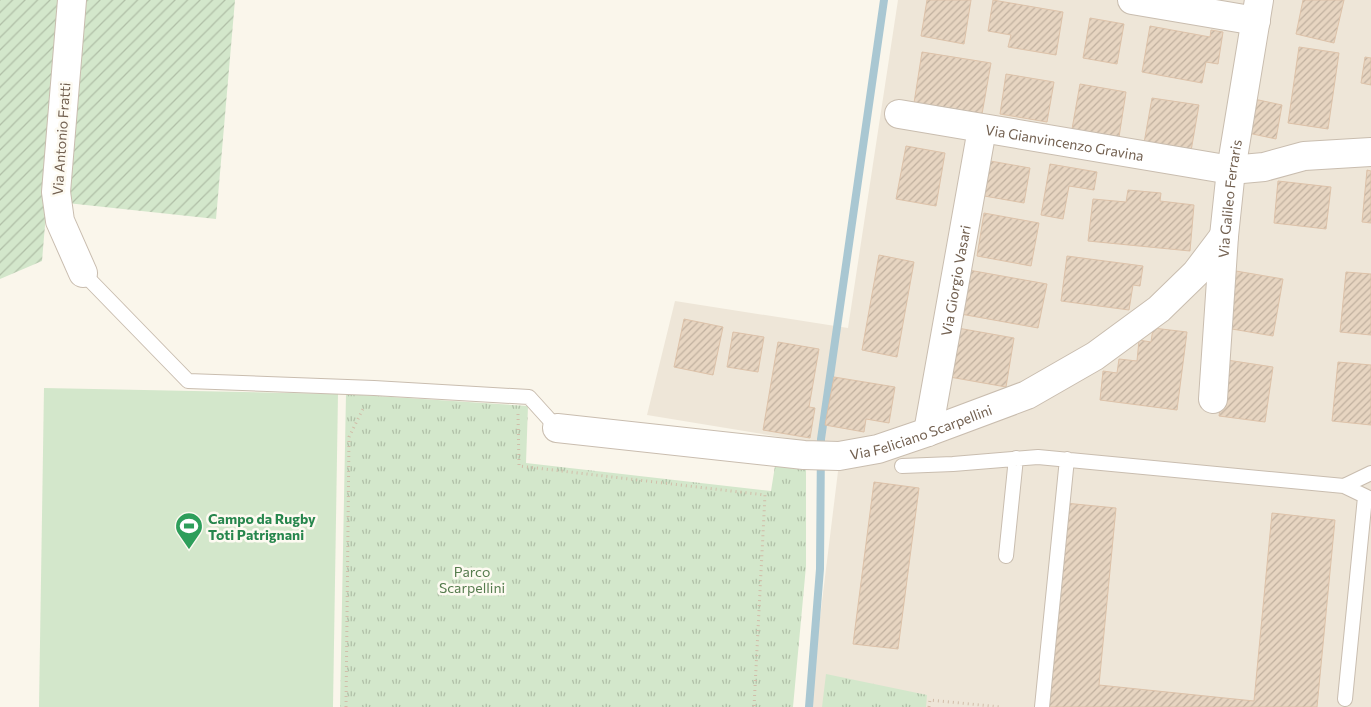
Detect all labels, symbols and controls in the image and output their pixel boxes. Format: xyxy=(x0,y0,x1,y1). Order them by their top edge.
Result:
street label: Via Antonio Fratti xyxy=(49,82,73,196)
street label: Via Gianvincenzo Gravina xyxy=(984,120,1145,164)
street label: Via Galileo Ferraris xyxy=(1214,138,1244,258)
street label: Via Giorgio Vasari xyxy=(937,224,973,337)
street label: Via Feliciano Scarpellini xyxy=(849,400,994,462)
place label: Campo da Rugby Toti Patrignani xyxy=(208,510,316,543)
sports icon: Campo da Rugby Toti Patrignani xyxy=(174,511,204,550)
park label: Parco Scarpellini xyxy=(439,563,505,596)

